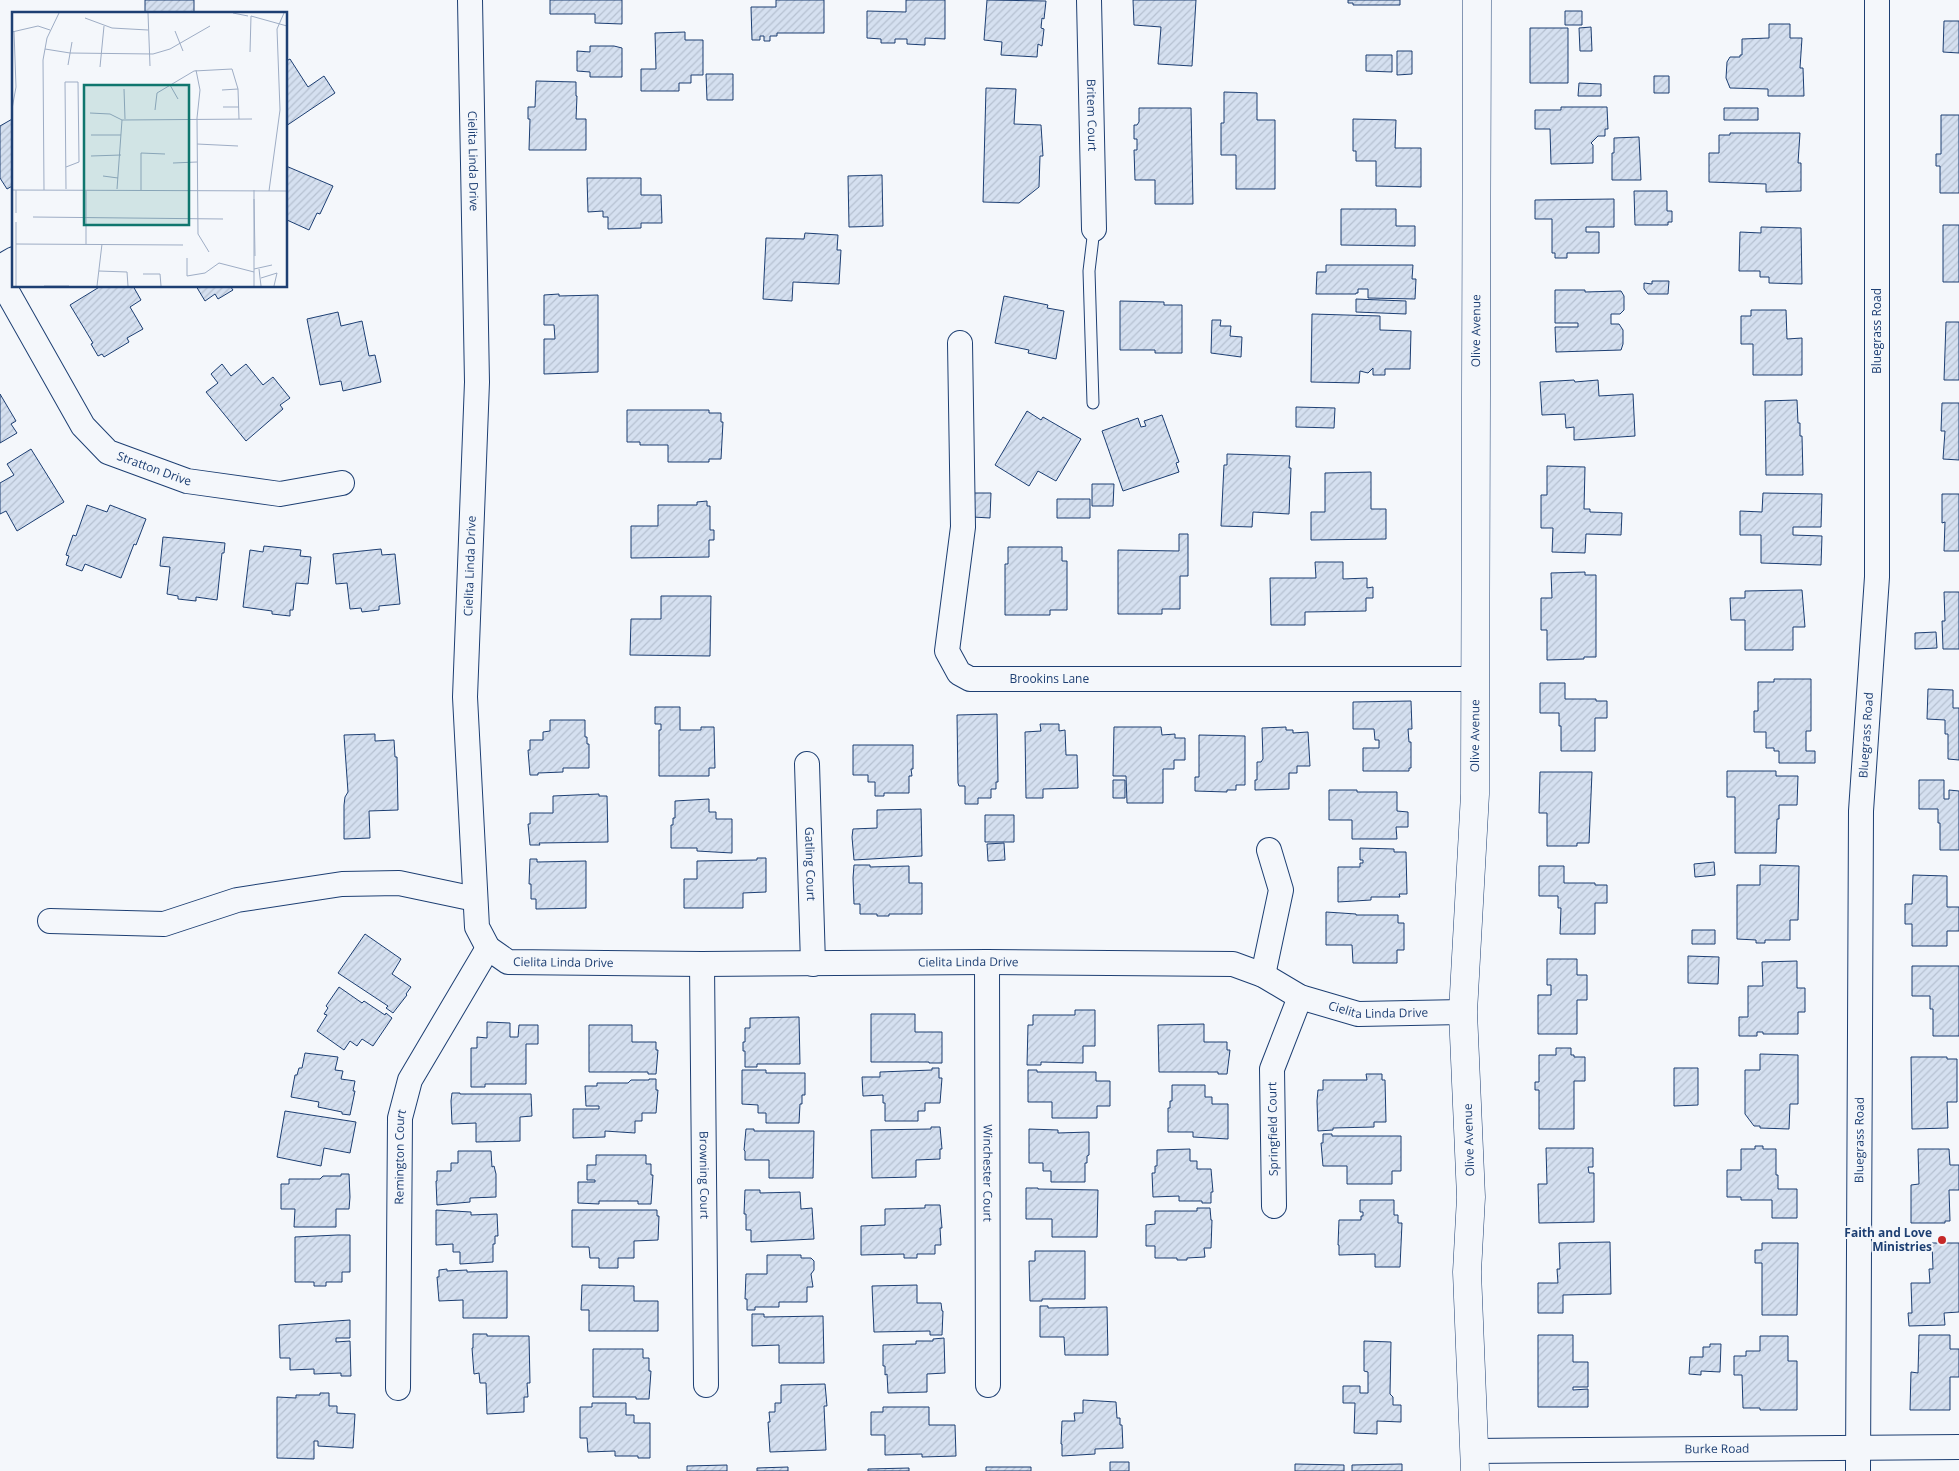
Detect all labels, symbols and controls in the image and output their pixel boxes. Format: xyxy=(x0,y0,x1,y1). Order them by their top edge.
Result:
inset map xyxy=(12,12,288,288)
street label: Britem Court xyxy=(1083,79,1101,151)
street label: Cielita Linda Drive xyxy=(464,110,483,212)
street label: Bluegrass Road xyxy=(1868,288,1885,374)
street label: Olive Avenue xyxy=(1467,294,1484,367)
street label: Stratton Drive xyxy=(115,447,192,490)
street label: Cielita Linda Drive xyxy=(459,515,480,617)
street label: Brookins Lane xyxy=(1010,670,1089,687)
street label: Bluegrass Road xyxy=(1854,692,1877,779)
street label: Olive Avenue xyxy=(1466,699,1483,772)
street label: Gatling Court xyxy=(801,827,820,901)
street label: Cielita Linda Drive xyxy=(513,953,614,971)
street label: Cielita Linda Drive xyxy=(918,953,1019,970)
street label: Cielita Linda Drive xyxy=(1326,997,1429,1022)
street label: Springfield Court xyxy=(1263,1082,1282,1176)
street label: Bluegrass Road xyxy=(1850,1097,1868,1183)
street label: Olive Avenue xyxy=(1459,1103,1478,1177)
street label: Remington Court xyxy=(390,1107,410,1205)
street label: Winchester Court xyxy=(979,1124,997,1222)
street label: Browning Court xyxy=(696,1131,713,1219)
place label: Faith and Love Ministries xyxy=(1844,1224,1932,1255)
marker: Faith and Love Ministries xyxy=(1936,1234,1948,1246)
street label: Burke Road xyxy=(1684,1440,1749,1457)

